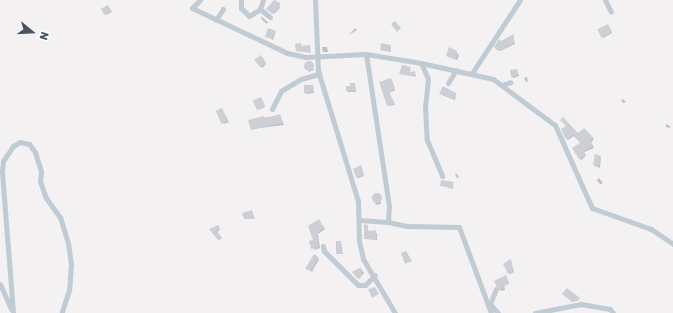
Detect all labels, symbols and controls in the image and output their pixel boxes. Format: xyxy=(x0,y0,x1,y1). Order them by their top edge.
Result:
north arrow xyxy=(12,12,52,52)
text: N xyxy=(36,30,51,42)

